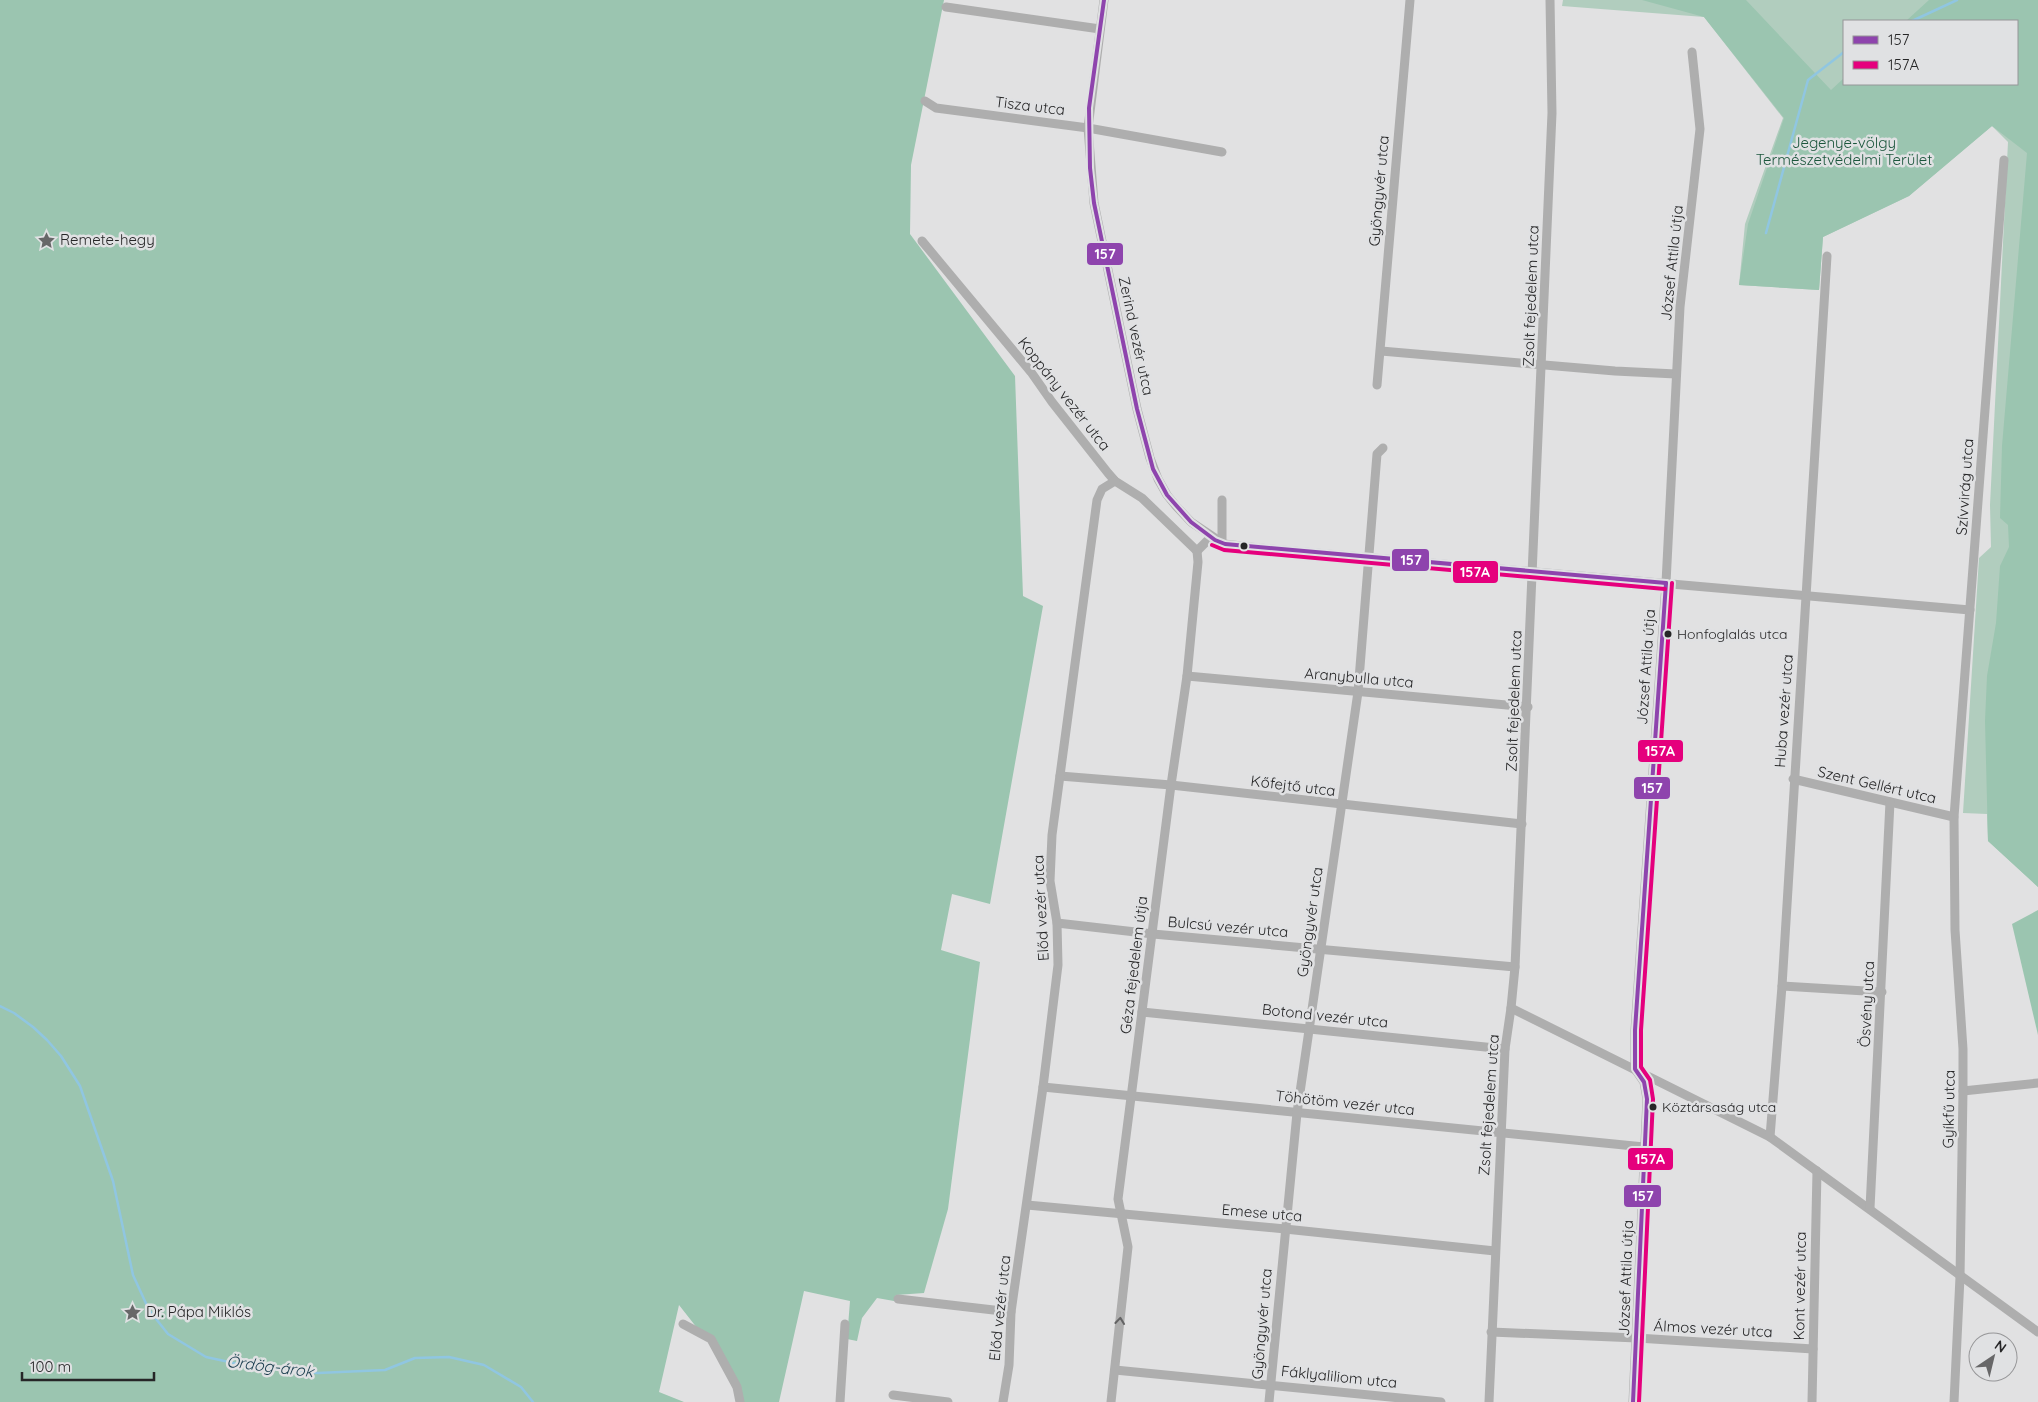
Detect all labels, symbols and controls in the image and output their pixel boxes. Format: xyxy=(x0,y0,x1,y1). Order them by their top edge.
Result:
legend xyxy=(1843,20,2018,85)
text: 157 xyxy=(1888,30,1910,49)
text: 157A xyxy=(1888,55,1919,74)
street label: Tisza utca xyxy=(994,92,1066,119)
park label: Jegenye-völgy Természetvédelmi Terület xyxy=(1756,133,1932,169)
street label: Gyöngyvér utca xyxy=(1364,135,1393,247)
street label: József Attila útja xyxy=(1656,204,1687,322)
street label: Zsolt fejedelem utca xyxy=(1519,225,1542,367)
place icon: Remete-hegy xyxy=(36,230,56,250)
place label: Remete-hegy xyxy=(60,230,155,249)
line badge: 157 xyxy=(1086,242,1124,266)
text: 157 xyxy=(1094,245,1116,263)
street label: Zerind vezér utca xyxy=(1115,275,1158,397)
street label: Koppány vezér utca xyxy=(1014,333,1115,454)
street label: Szívvirág utca xyxy=(1952,438,1977,536)
unlabelled marker xyxy=(1239,541,1249,551)
line badge: 157 xyxy=(1391,548,1430,572)
text: 157 xyxy=(1400,551,1422,569)
line badge: 157A xyxy=(1452,560,1499,584)
text: 157A xyxy=(1460,563,1490,581)
street label: József Attila útja xyxy=(1632,608,1659,726)
place label: Honfoglalás utca xyxy=(1677,625,1788,643)
marker: Honfoglalás utca xyxy=(1663,629,1673,639)
street label: Zsolt fejedelem utca xyxy=(1502,630,1525,772)
street label: Huba vezér utca xyxy=(1770,654,1797,768)
street label: Aranybulla utca xyxy=(1304,663,1414,692)
line badge: 157A xyxy=(1637,739,1684,763)
text: 157A xyxy=(1645,742,1675,760)
street label: Szent Gellért utca xyxy=(1816,762,1938,807)
street label: Kőfejtő utca xyxy=(1250,771,1337,800)
line badge: 157 xyxy=(1633,776,1671,800)
text: 157 xyxy=(1641,779,1663,797)
street label: Előd vezér utca xyxy=(1028,854,1053,962)
street label: Gyöngyvér utca xyxy=(1292,866,1327,978)
street label: Géza fejedelem útja xyxy=(1116,895,1151,1035)
street label: Bulcsú vezér utca xyxy=(1167,912,1289,941)
street label: Ösvény utca xyxy=(1855,960,1878,1048)
street label: Botond vezér utca xyxy=(1261,999,1389,1032)
street label: Zsolt fejedelem utca xyxy=(1474,1034,1503,1176)
street label: Gyíkfű utca xyxy=(1938,1070,1959,1148)
street label: Töhötöm vezér utca xyxy=(1275,1086,1416,1119)
place label: Köztársaság utca xyxy=(1662,1098,1776,1116)
marker: Köztársaság utca xyxy=(1648,1102,1658,1112)
line badge: 157A xyxy=(1627,1147,1674,1171)
text: 157A xyxy=(1635,1150,1665,1168)
line badge: 157 xyxy=(1623,1184,1662,1208)
text: 157 xyxy=(1632,1187,1654,1205)
street label: Emese utca xyxy=(1221,1200,1303,1225)
street label: József Attila útja xyxy=(1614,1220,1637,1336)
street label: Kont vezér utca xyxy=(1789,1231,1810,1341)
street label: Előd vezér utca xyxy=(984,1254,1015,1362)
street label: Gyöngyvér utca xyxy=(1247,1268,1276,1380)
place icon: Dr. Pápa Miklós xyxy=(122,1302,142,1322)
place label: Dr. Pápa Miklós xyxy=(146,1302,251,1321)
street label: Álmos vezér utca xyxy=(1653,1316,1773,1341)
one-way arrow xyxy=(1114,1317,1125,1325)
north arrow xyxy=(1968,1332,2018,1382)
text: N xyxy=(1991,1336,2010,1357)
scale bar xyxy=(22,1350,155,1382)
water label: Ördög-árok xyxy=(225,1351,316,1381)
text: 100 m xyxy=(30,1357,71,1376)
street label: Fáklyaliliom utca xyxy=(1280,1361,1398,1392)

